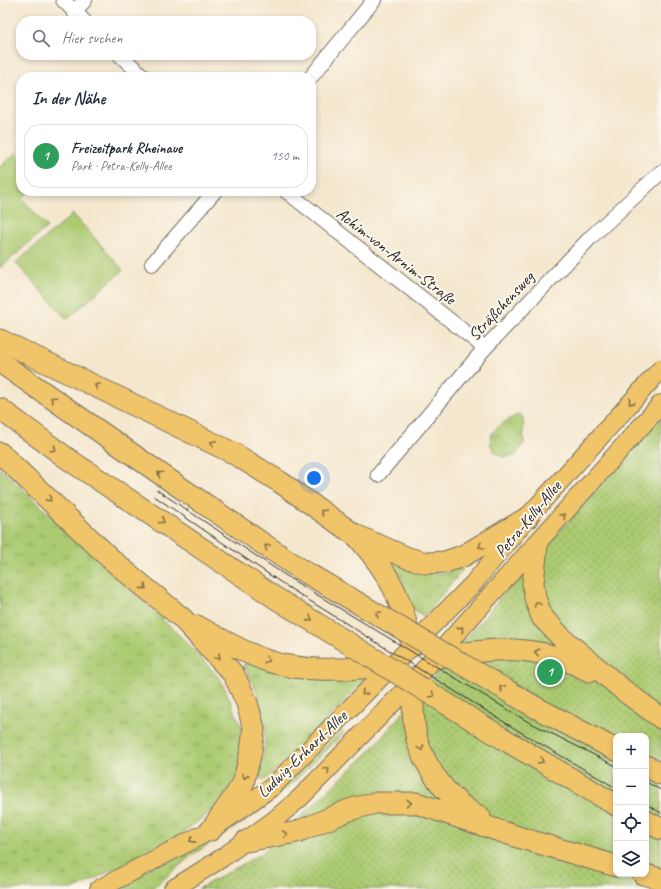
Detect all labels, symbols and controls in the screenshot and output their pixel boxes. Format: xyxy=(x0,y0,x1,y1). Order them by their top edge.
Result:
search box xyxy=(16,16,316,60)
icon: search xyxy=(30,27,52,49)
text: Hier suchen xyxy=(62,29,122,48)
text: In der Nähe xyxy=(32,88,105,109)
text: Freizeitpark Rheinaue xyxy=(71,139,182,158)
text: 1 xyxy=(43,148,49,164)
text: 150 m xyxy=(271,148,299,164)
text: Park · Petra-Kelly-Allee xyxy=(71,158,172,174)
street label: Achim-von-Arnim-Straße xyxy=(332,203,461,310)
street label: Sträßchensweg xyxy=(463,266,539,345)
one-way arrow xyxy=(93,383,101,391)
one-way arrow xyxy=(50,396,57,404)
one-way arrow xyxy=(628,397,636,405)
one-way arrow xyxy=(210,440,218,448)
one-way arrow xyxy=(50,444,57,451)
your location xyxy=(304,468,324,488)
one-way arrow xyxy=(157,472,164,479)
street label: Petra-Kelly-Allee xyxy=(490,475,567,561)
one-way arrow xyxy=(44,494,52,502)
one-way arrow xyxy=(321,510,328,517)
one-way arrow xyxy=(558,513,565,520)
one-way arrow xyxy=(158,517,165,524)
one-way arrow xyxy=(478,541,485,548)
one-way arrow xyxy=(265,545,272,552)
one-way arrow xyxy=(140,582,147,589)
one-way arrow xyxy=(534,600,542,607)
one-way arrow xyxy=(375,612,382,619)
one-way arrow xyxy=(306,614,313,622)
one-way arrow xyxy=(456,627,463,634)
one-way arrow xyxy=(534,648,540,656)
one-way arrow xyxy=(213,652,221,660)
one-way arrow xyxy=(263,655,270,664)
pin: 1 xyxy=(537,657,563,687)
one-way arrow xyxy=(499,685,506,692)
one-way arrow xyxy=(361,688,369,696)
one-way arrow xyxy=(428,690,435,698)
street label: Ludwig-Erhard-Allee xyxy=(253,705,352,802)
map controls xyxy=(613,733,649,877)
button: + xyxy=(613,733,649,769)
one-way arrow xyxy=(416,744,424,751)
one-way arrow xyxy=(537,757,544,764)
one-way arrow xyxy=(322,767,330,775)
button: − xyxy=(613,769,649,805)
one-way arrow xyxy=(241,772,250,779)
one-way arrow xyxy=(406,799,412,807)
button: locate xyxy=(613,805,649,841)
one-way arrow xyxy=(281,831,288,839)
one-way arrow xyxy=(188,835,196,843)
button: layers xyxy=(613,841,649,877)

